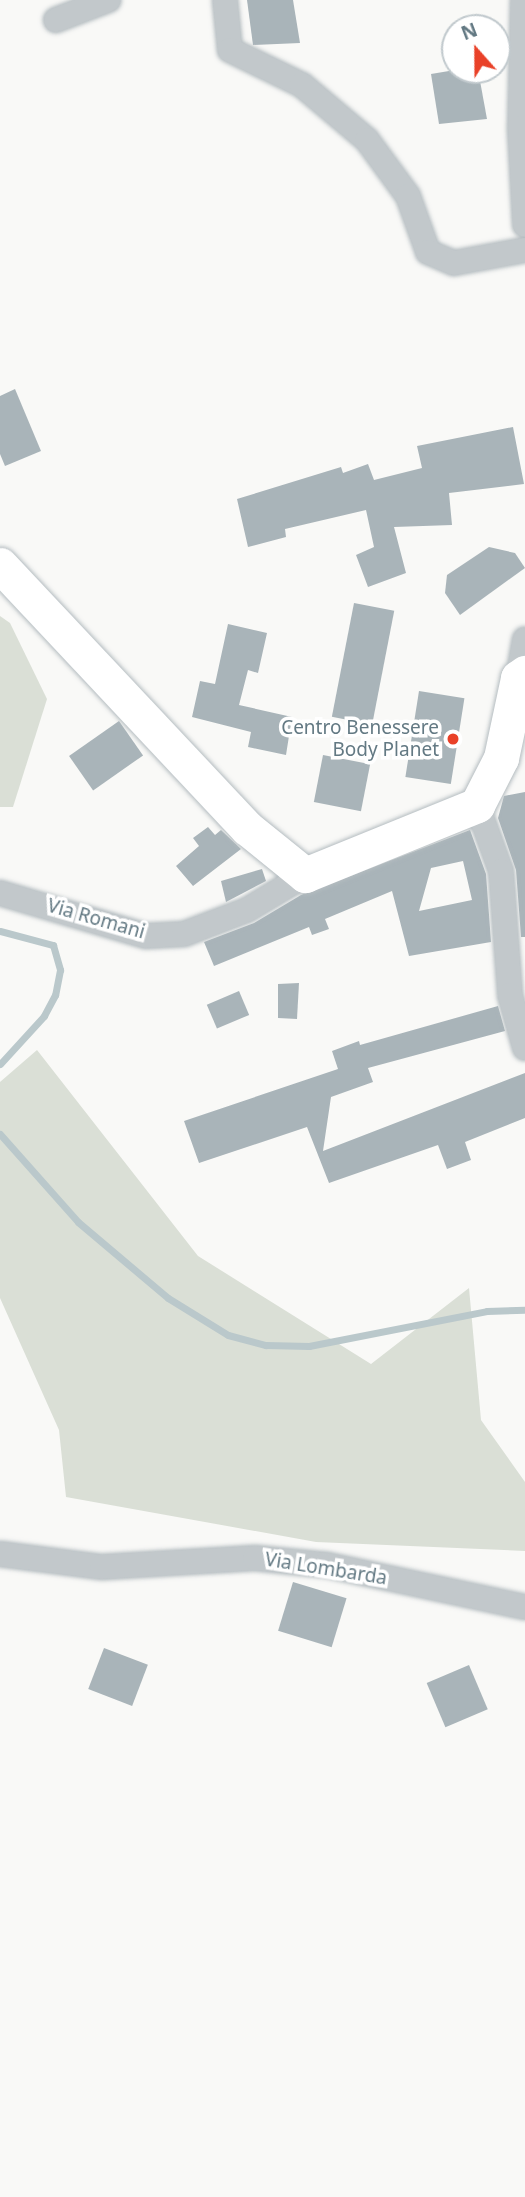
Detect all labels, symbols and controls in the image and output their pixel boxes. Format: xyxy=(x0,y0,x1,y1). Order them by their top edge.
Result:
north arrow xyxy=(441,14,511,84)
text: N xyxy=(457,16,481,46)
place label: Centro Benessere Body Planet xyxy=(281,717,439,761)
marker: Centro Benessere Body Planet xyxy=(445,731,461,747)
street label: Via Romani xyxy=(45,894,147,944)
street label: Via Lombarda xyxy=(263,1548,389,1590)

